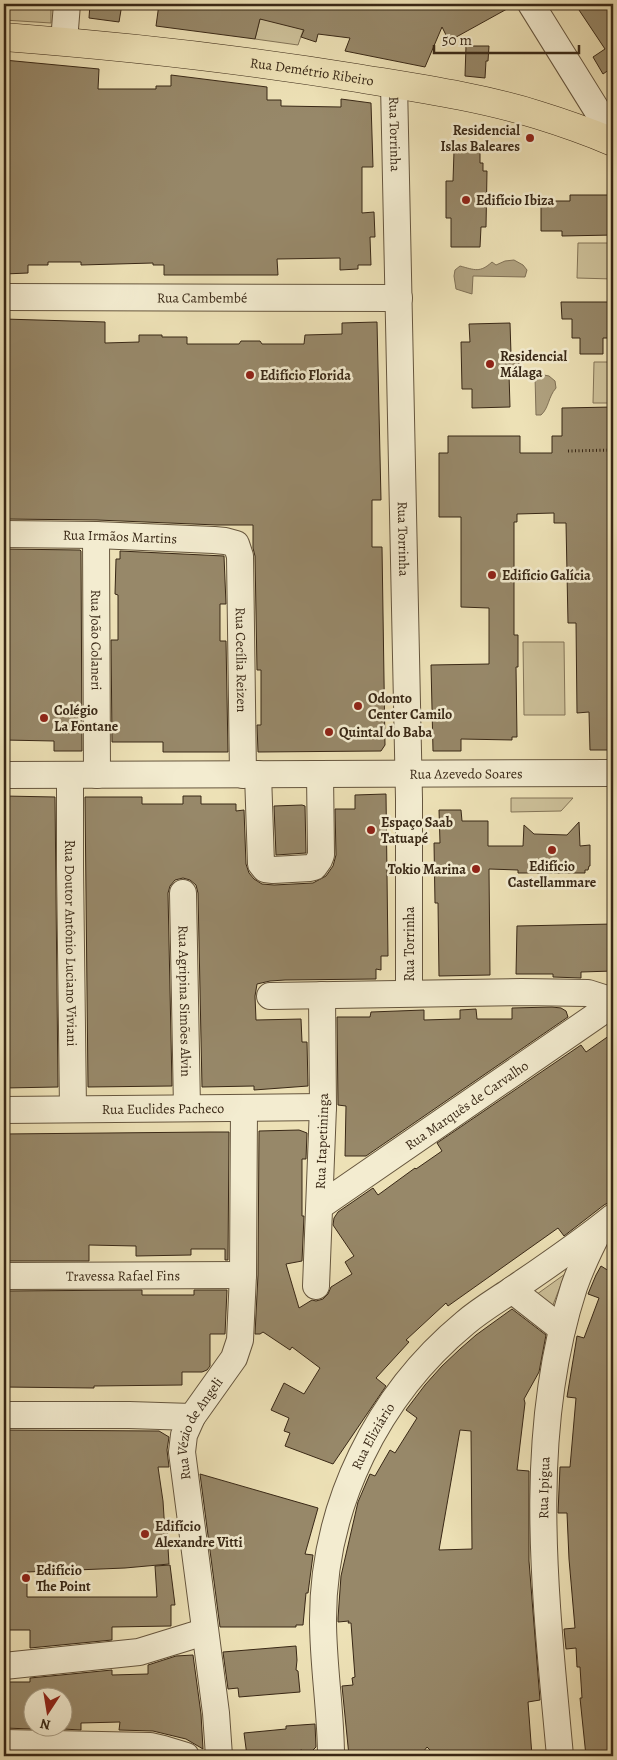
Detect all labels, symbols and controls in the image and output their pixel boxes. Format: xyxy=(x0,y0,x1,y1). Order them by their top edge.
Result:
scale bar xyxy=(434,22,580,54)
text: 50 m xyxy=(442,30,472,50)
street label: Rua Demétrio Ribeiro xyxy=(249,53,375,90)
street label: Rua Torrinha xyxy=(385,96,405,172)
place label: Residencial Islas Baleares xyxy=(440,121,520,156)
marker: Residencial Islas Baleares xyxy=(524,132,536,144)
place label: Edifício Ibiza xyxy=(476,191,554,210)
marker: Edifício Ibiza xyxy=(460,194,472,206)
street label: Rua Cambembé xyxy=(157,288,247,307)
place label: Residencial Málaga xyxy=(500,347,568,382)
marker: Residencial Málaga xyxy=(484,358,496,370)
place label: Edifício Florida xyxy=(260,366,351,385)
marker: Edifício Florida xyxy=(244,369,256,381)
street label: Rua Torrinha xyxy=(393,501,414,577)
street label: Rua Irmãos Martins xyxy=(63,525,178,548)
place label: Edifício Galícia xyxy=(502,566,591,585)
marker: Edifício Galícia xyxy=(486,569,498,581)
street label: Rua João Colaneri xyxy=(87,589,106,691)
street label: Rua Cecília Reizen xyxy=(231,607,252,713)
place label: Odonto Center Camilo xyxy=(368,689,452,724)
marker: Odonto Center Camilo xyxy=(352,700,364,712)
place label: Colégio La Fontane xyxy=(54,701,119,736)
marker: Colégio La Fontane xyxy=(38,712,50,724)
place label: Quintal do Baba xyxy=(339,723,433,742)
marker: Quintal do Baba xyxy=(323,726,335,738)
street label: Rua Azevedo Soares xyxy=(409,764,523,783)
place label: Espaço Saab Tatuapé xyxy=(381,813,453,848)
marker: Espaço Saab Tatuapé xyxy=(365,824,377,836)
street label: Rua Doutor Antônio Luciano Viviani xyxy=(60,840,82,1046)
marker: Edifício Castellammare xyxy=(546,844,558,856)
place label: Edifício Castellammare xyxy=(508,857,597,892)
place label: Tokio Marina xyxy=(388,860,466,879)
marker: Tokio Marina xyxy=(470,863,482,875)
street label: Rua Torrinha xyxy=(400,906,419,982)
street label: Rua Agripina Simões Alvin xyxy=(174,925,196,1077)
street label: Rua Marquês de Carvalho xyxy=(401,1056,532,1154)
street label: Rua Itapetininga xyxy=(310,1092,333,1190)
street label: Rua Euclides Pacheco xyxy=(102,1098,224,1119)
street label: Travessa Rafael Fins xyxy=(66,1266,180,1285)
street label: Rua Vézio de Angeli xyxy=(172,1373,227,1481)
street label: Rua Eliziário xyxy=(347,1399,399,1473)
street label: Rua Ipigua xyxy=(534,1455,554,1519)
place label: Edifício Alexandre Vitti xyxy=(154,1517,243,1552)
marker: Edifício Alexandre Vitti xyxy=(139,1528,151,1540)
place label: Edifício The Point xyxy=(36,1561,91,1596)
marker: Edifício The Point xyxy=(20,1572,32,1584)
north arrow xyxy=(22,1688,72,1738)
text: N xyxy=(38,1714,52,1735)

